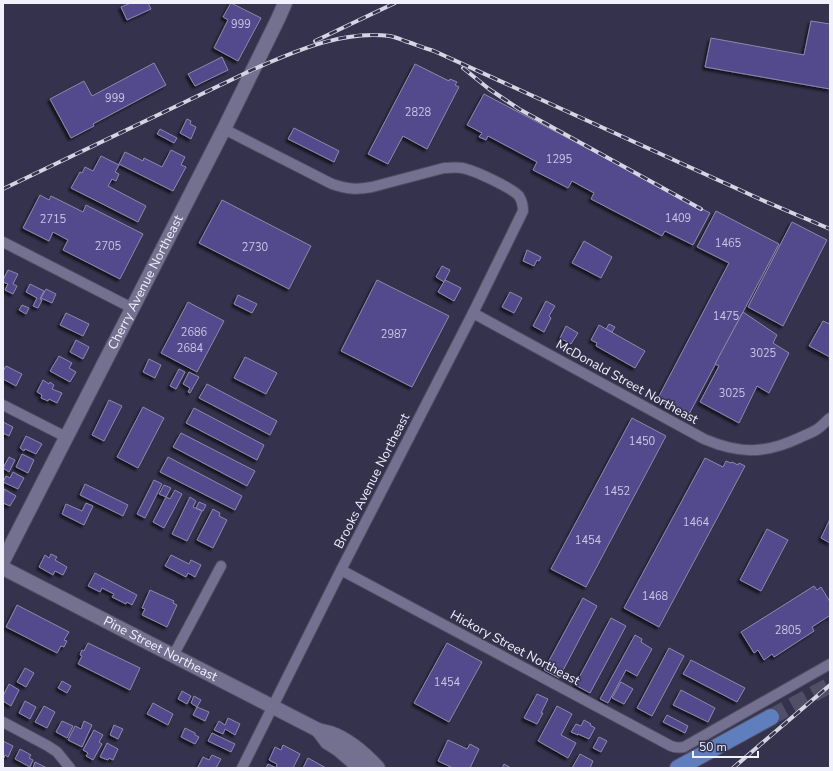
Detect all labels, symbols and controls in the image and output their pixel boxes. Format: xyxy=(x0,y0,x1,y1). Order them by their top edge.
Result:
house number: 999 xyxy=(231,17,251,32)
house number: 999 xyxy=(105,91,125,106)
house number: 2828 xyxy=(405,105,432,120)
house number: 1295 xyxy=(546,152,573,167)
house number: 1409 xyxy=(665,211,691,226)
house number: 2715 xyxy=(40,212,67,227)
street label: Cherry Avenue Northeast xyxy=(104,212,188,353)
house number: 1465 xyxy=(715,236,742,251)
house number: 2705 xyxy=(95,239,122,254)
house number: 2730 xyxy=(242,240,269,255)
house number: 1475 xyxy=(713,309,740,324)
house number: 2686 xyxy=(181,325,208,340)
house number: 2987 xyxy=(381,327,407,342)
street label: McDonald Street Northeast xyxy=(553,335,702,429)
house number: 2684 xyxy=(177,341,204,356)
house number: 3025 xyxy=(750,346,777,361)
house number: 3025 xyxy=(719,386,746,401)
street label: Brooks Avenue Northeast xyxy=(330,410,414,552)
house number: 1450 xyxy=(629,434,656,449)
house number: 1452 xyxy=(604,484,630,499)
house number: 1464 xyxy=(683,515,710,530)
house number: 1454 xyxy=(575,533,602,548)
house number: 1468 xyxy=(642,589,669,604)
street label: Hickory Street Northeast xyxy=(447,606,583,690)
street label: Pine Street Northeast xyxy=(100,612,221,686)
house number: 2805 xyxy=(775,623,802,638)
house number: 1454 xyxy=(434,675,461,690)
scale bar xyxy=(693,733,758,759)
text: 50 m xyxy=(699,739,727,755)

